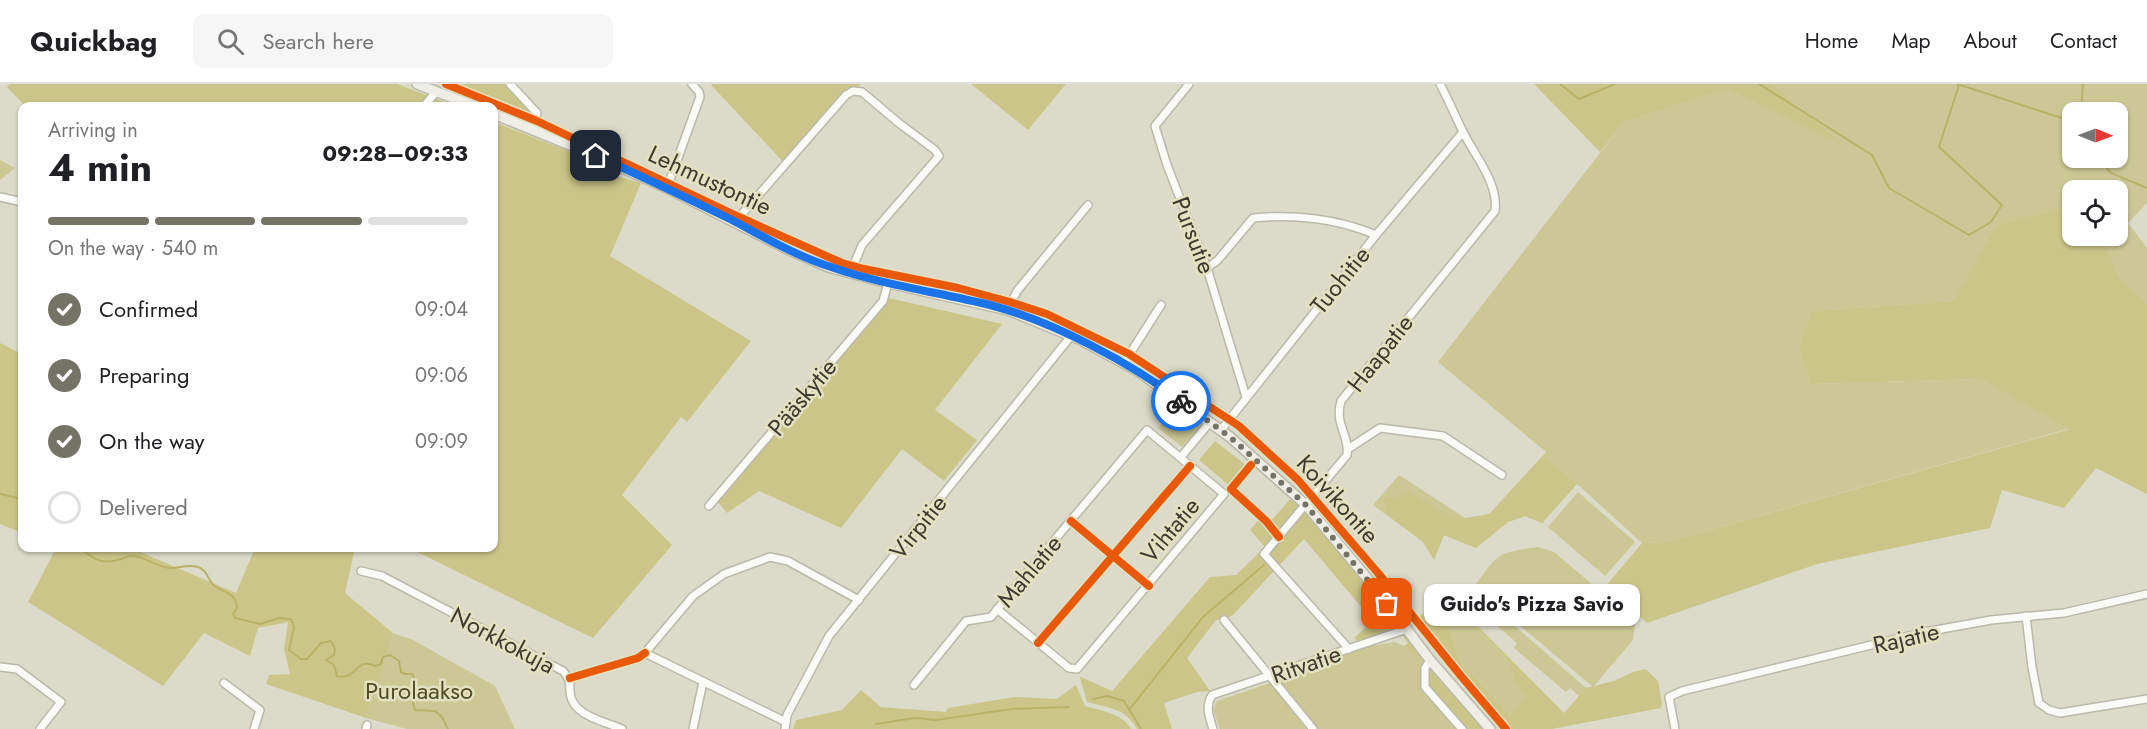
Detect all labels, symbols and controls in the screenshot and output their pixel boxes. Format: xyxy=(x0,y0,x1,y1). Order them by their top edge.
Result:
search box xyxy=(193,14,613,68)
text: Quickbag xyxy=(30,21,157,62)
icon: search xyxy=(214,25,247,58)
text: Search here xyxy=(262,25,374,57)
text: Home xyxy=(1805,26,1858,56)
text: Map xyxy=(1891,26,1931,56)
text: About xyxy=(1964,26,2017,56)
text: Contact xyxy=(2050,26,2117,56)
north arrow xyxy=(2062,102,2128,168)
map controls xyxy=(2062,102,2128,246)
text: Arriving in xyxy=(48,116,138,145)
pin xyxy=(570,130,621,181)
street label: Lehmustontie xyxy=(643,136,777,224)
text: 09:28–09:33 xyxy=(322,137,468,169)
text: 4 min xyxy=(48,139,152,196)
icon: home xyxy=(579,139,612,172)
button: locate xyxy=(2062,180,2128,246)
street label: Pursutie xyxy=(1163,191,1225,279)
text: On the way · 540 m xyxy=(48,234,218,263)
street label: Tuohitie xyxy=(1302,239,1378,321)
icon: check xyxy=(48,293,81,326)
text: Confirmed xyxy=(99,293,198,325)
text: 09:04 xyxy=(415,295,468,324)
street label: Haapatie xyxy=(1339,307,1421,399)
street label: Pääskytie xyxy=(759,351,845,443)
icon: check xyxy=(48,359,81,392)
text: Preparing xyxy=(99,359,190,391)
text: 09:06 xyxy=(415,361,468,390)
courier xyxy=(1151,371,1211,431)
icon: bike xyxy=(1165,385,1198,418)
icon: check xyxy=(48,425,81,458)
text: On the way xyxy=(99,425,204,457)
text: 09:09 xyxy=(415,427,468,456)
street label: Koivikontie xyxy=(1288,447,1388,551)
street label: Virpitie xyxy=(881,487,955,567)
street label: Vihtatie xyxy=(1132,490,1208,570)
text: Delivered xyxy=(99,491,188,523)
street label: Mahlatie xyxy=(988,527,1070,615)
pin xyxy=(1361,578,1412,629)
callout: Guido's Pizza Savio xyxy=(1423,583,1639,625)
icon: bag xyxy=(1370,587,1403,620)
text: Guido's Pizza Savio xyxy=(1440,590,1624,619)
street label: Norkkokuja xyxy=(444,598,562,682)
street label: Rajatie xyxy=(1869,613,1943,663)
street label: Ritvatie xyxy=(1266,636,1346,692)
park label: Purolaakso xyxy=(365,673,473,708)

